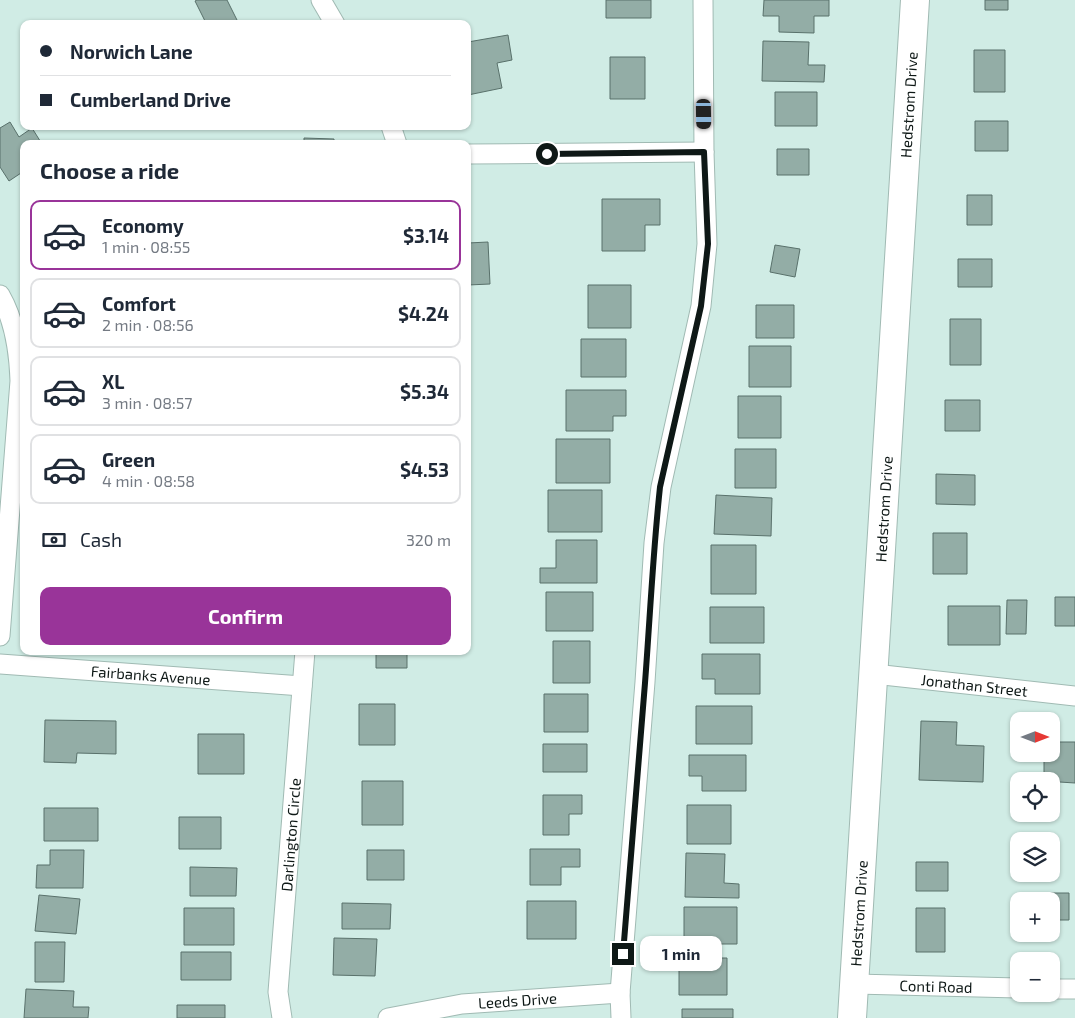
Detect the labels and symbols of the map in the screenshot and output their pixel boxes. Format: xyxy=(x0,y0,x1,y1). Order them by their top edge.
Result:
street label: Hedstrom Drive xyxy=(896,51,921,158)
car xyxy=(696,99,711,129)
route start xyxy=(536,143,558,165)
street label: Hedstrom Drive xyxy=(871,455,896,563)
street label: Fairbanks Avenue xyxy=(90,662,211,688)
street label: Jonathan Street xyxy=(920,670,1029,700)
north arrow xyxy=(1010,712,1060,762)
street label: Darlington Circle xyxy=(277,777,304,892)
street label: Hedstrom Drive xyxy=(846,859,871,967)
callout: 1 min xyxy=(640,936,723,972)
route end xyxy=(612,943,634,965)
street label: Conti Road xyxy=(899,976,973,996)
street label: Leeds Drive xyxy=(477,988,558,1012)

